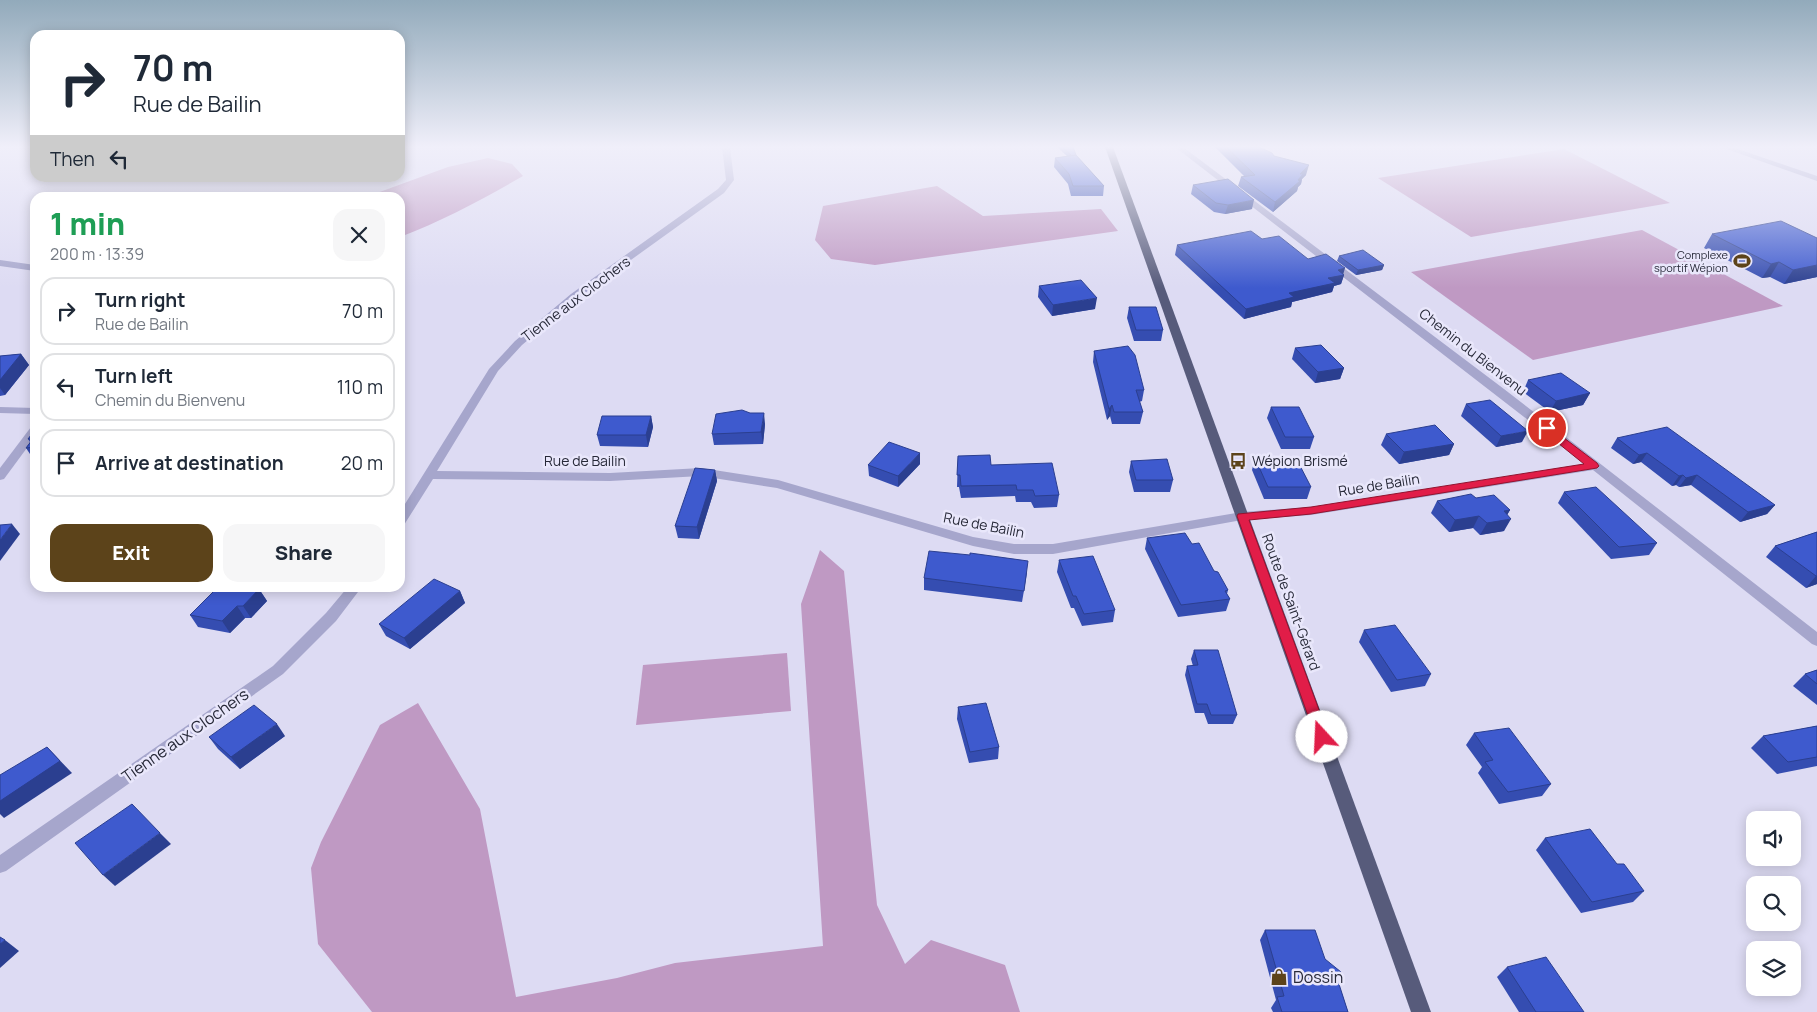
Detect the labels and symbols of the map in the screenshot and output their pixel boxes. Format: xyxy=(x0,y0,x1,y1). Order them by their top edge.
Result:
place label: Complexe sportif Wépion xyxy=(1654,247,1729,275)
street label: Tienne aux Clochers xyxy=(518,251,634,346)
sports icon: Complexe sportif Wépion xyxy=(1732,251,1752,271)
street label: Chemin du Bienvenu xyxy=(1416,304,1531,400)
pin xyxy=(1526,407,1568,449)
street label: Rue de Bailin xyxy=(544,451,626,470)
bus stop icon: Wépion Brismé xyxy=(1228,451,1248,471)
place label: Wépion Brismé xyxy=(1252,451,1348,470)
street label: Rue de Bailin xyxy=(1337,469,1421,500)
street label: Rue de Bailin xyxy=(942,507,1026,542)
street label: Route de Saint-Gérard xyxy=(1258,531,1325,673)
street label: Tienne aux Clochers xyxy=(117,683,253,787)
position arrow xyxy=(1295,710,1347,762)
place label: Dossin xyxy=(1293,966,1343,988)
shop icon: Dossin xyxy=(1269,967,1289,987)

